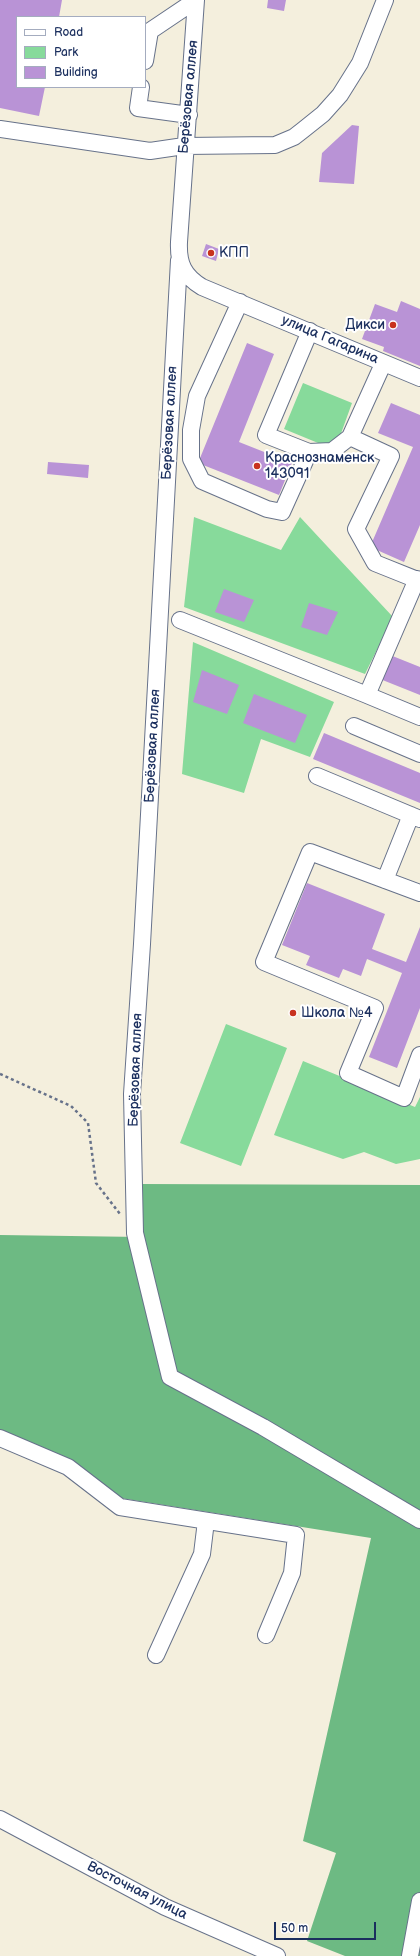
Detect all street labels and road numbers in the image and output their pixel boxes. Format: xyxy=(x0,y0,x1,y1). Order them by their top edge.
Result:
street label: Берёзовая аллея xyxy=(176,39,202,155)
street label: улица Гагарина xyxy=(279,312,381,368)
street label: Берёзовая аллея xyxy=(159,366,181,480)
street label: Берёзовая аллея xyxy=(142,689,164,803)
street label: Берёзовая аллея xyxy=(126,1013,146,1127)
street label: Восточная улица xyxy=(84,1858,190,1924)

